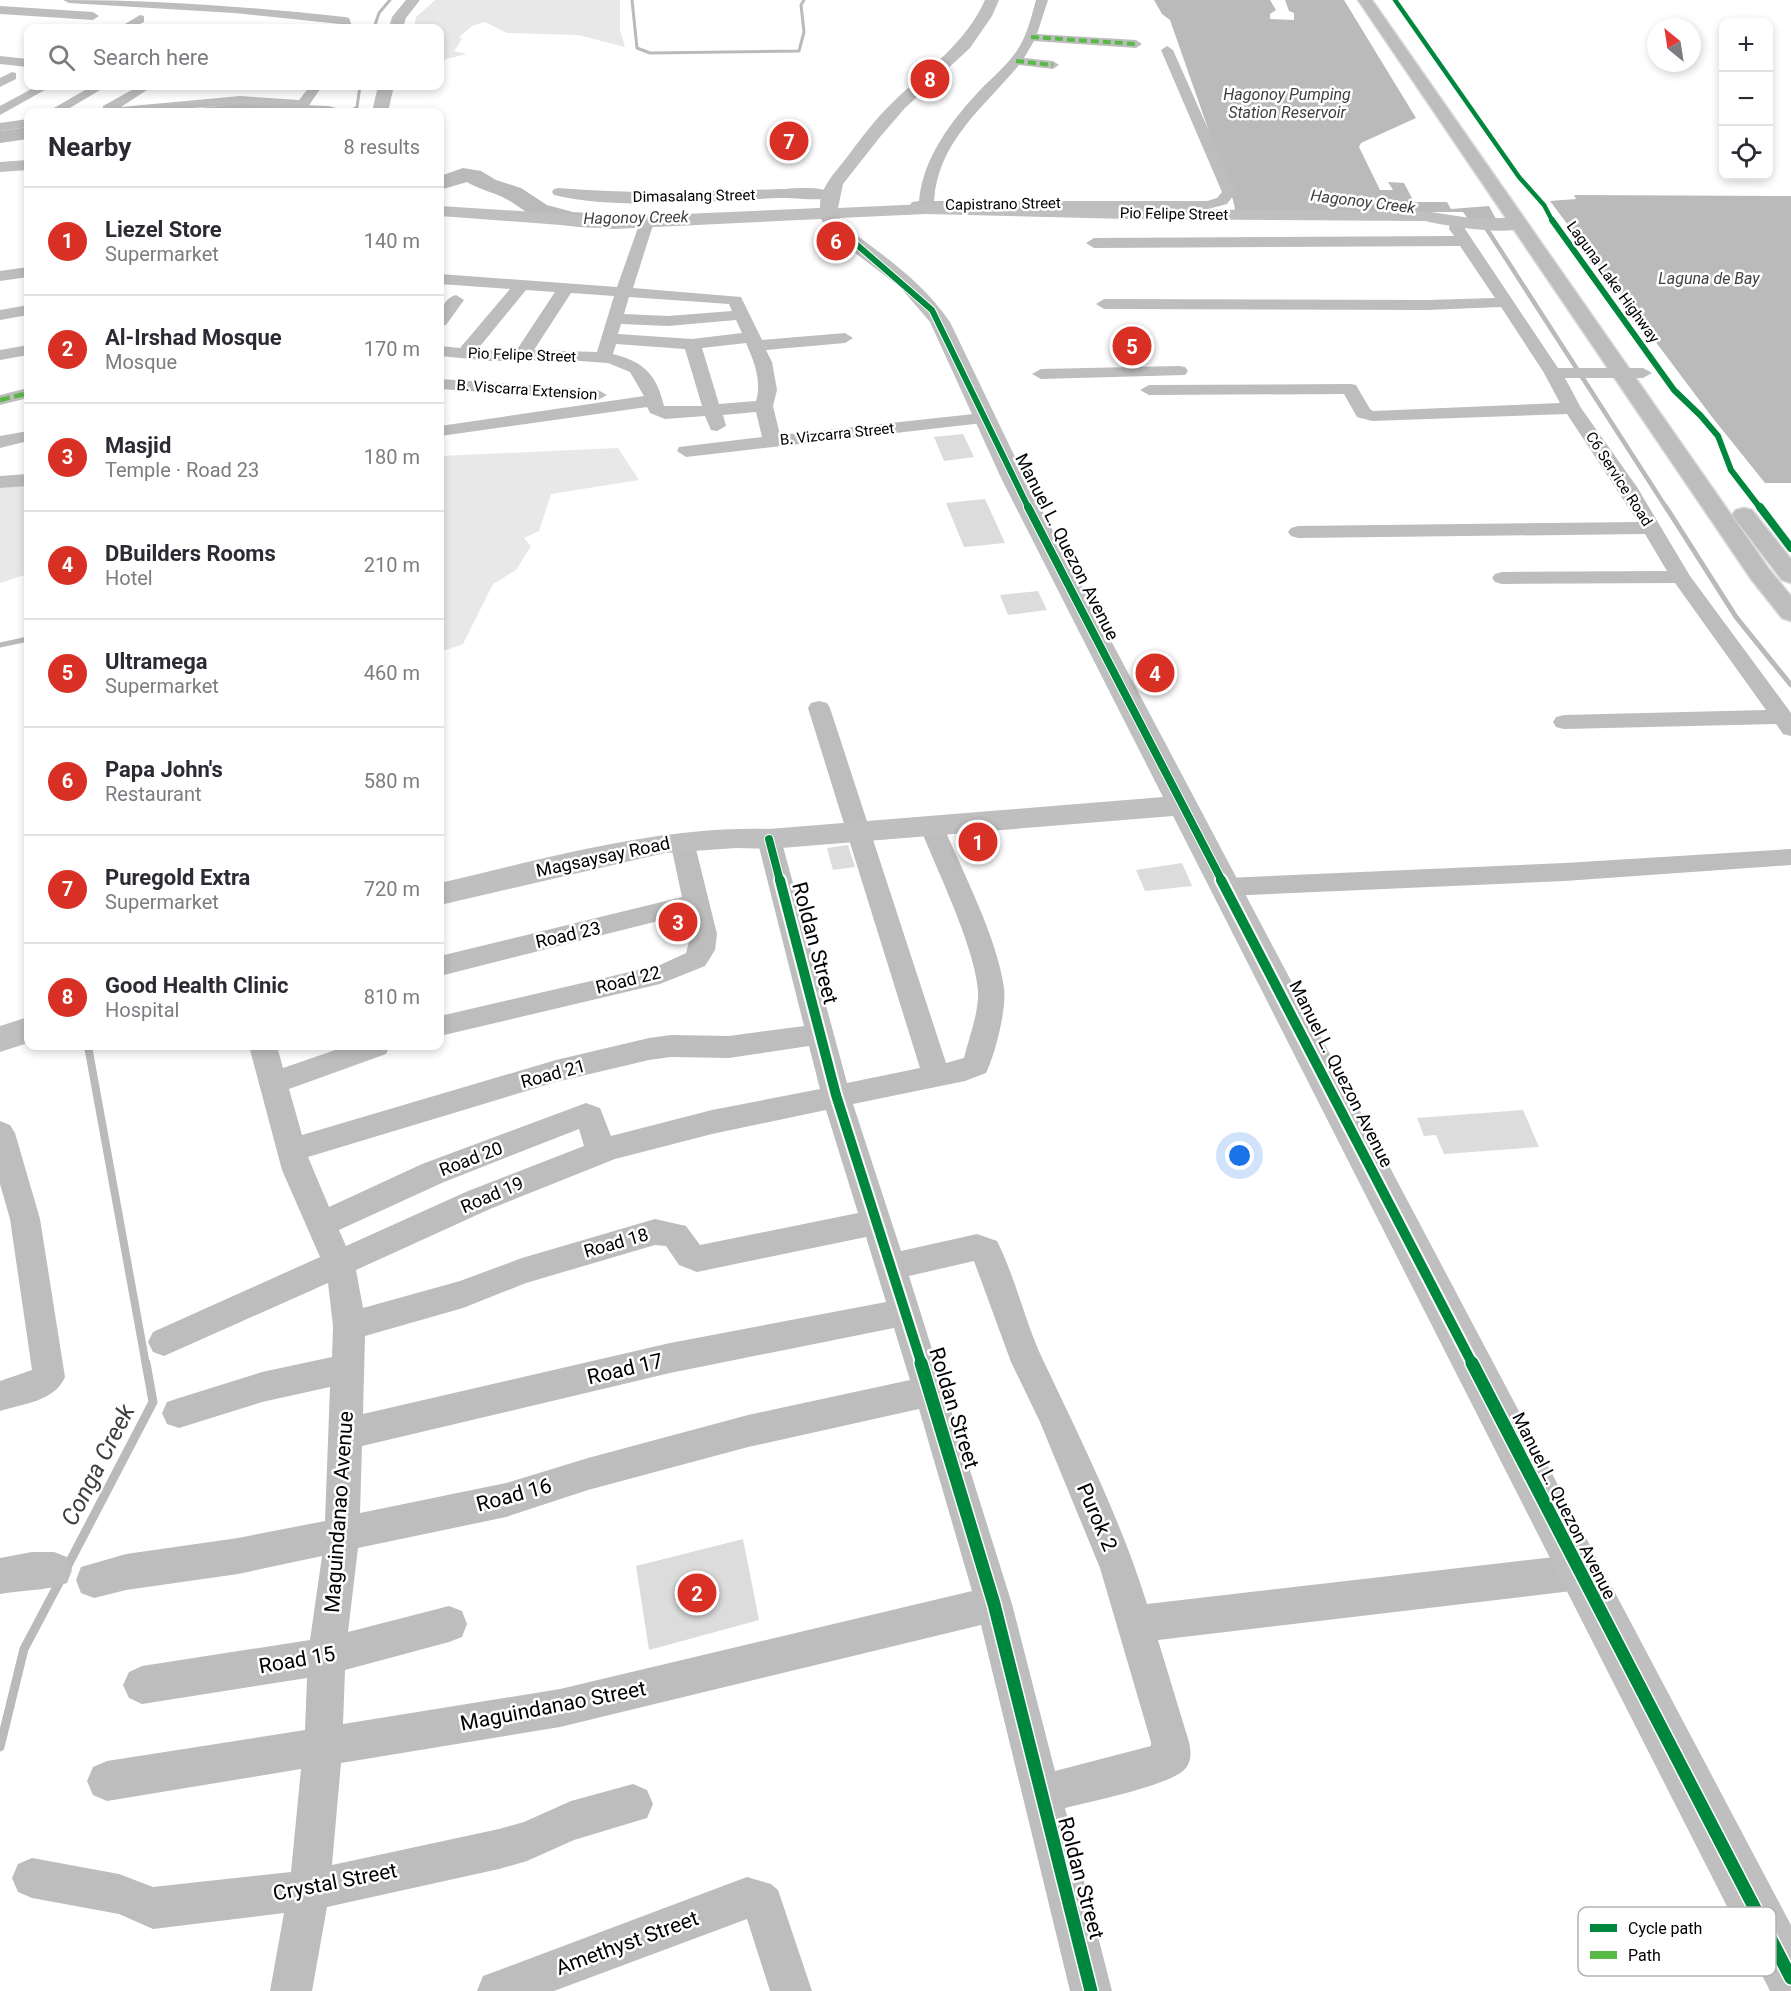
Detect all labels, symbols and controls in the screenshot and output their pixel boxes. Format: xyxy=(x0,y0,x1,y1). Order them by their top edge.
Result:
north arrow xyxy=(1647,18,1701,72)
map controls xyxy=(1719,18,1773,180)
button: + xyxy=(1719,18,1773,72)
search box xyxy=(24,24,444,90)
icon: search xyxy=(45,41,78,74)
text: Search here xyxy=(93,45,209,70)
pin: 8 xyxy=(910,56,950,101)
button: − xyxy=(1719,72,1773,126)
water label: Hagonoy Pumping Station Reservoir xyxy=(1223,85,1351,122)
pin: 7 xyxy=(770,118,808,164)
button: locate xyxy=(1719,126,1773,180)
text: Nearby xyxy=(48,132,131,162)
text: 8 results xyxy=(344,135,420,159)
street label: Dimasalang Street xyxy=(633,186,755,206)
water label: Hagonoy Creek xyxy=(1310,186,1417,217)
street label: Capistrano Street xyxy=(945,194,1061,214)
street label: Pio Felipe Street xyxy=(1120,204,1228,224)
water label: Hagonoy Creek xyxy=(583,207,690,228)
text: Liezel Store xyxy=(105,217,222,242)
pin: 6 xyxy=(816,218,856,264)
street label: Laguna Lake Highway xyxy=(1563,218,1663,346)
text: 1 xyxy=(62,229,73,253)
text: 140 m xyxy=(364,229,420,253)
text: Supermarket xyxy=(105,242,219,266)
water label: Laguna de Bay xyxy=(1658,269,1760,288)
pin: 5 xyxy=(1112,324,1152,368)
text: Al-Irshad Mosque xyxy=(105,325,282,350)
text: 2 xyxy=(62,337,73,361)
text: 170 m xyxy=(364,337,420,361)
street label: Pio Felipe Street xyxy=(467,344,577,366)
text: Mosque xyxy=(105,350,177,374)
street label: B. Viscarra Extension xyxy=(456,376,598,404)
street label: B. Vizcarra Street xyxy=(779,419,895,449)
street label: C6 Service Road xyxy=(1582,428,1656,530)
text: Masjid xyxy=(105,433,171,458)
text: 3 xyxy=(62,445,73,469)
text: 180 m xyxy=(364,445,420,469)
street label: Manuel L. Quezon Avenue xyxy=(1011,450,1124,644)
text: Temple · Road 23 xyxy=(105,458,259,482)
text: DBuilders Rooms xyxy=(105,541,276,566)
text: 4 xyxy=(62,553,73,577)
text: 210 m xyxy=(364,553,420,577)
text: Hotel xyxy=(105,566,153,590)
text: Ultramega xyxy=(105,649,208,674)
pin: 4 xyxy=(1136,650,1174,696)
text: 5 xyxy=(62,661,73,685)
text: 460 m xyxy=(364,661,420,685)
text: Supermarket xyxy=(105,674,219,698)
text: Papa John's xyxy=(105,757,223,782)
text: 6 xyxy=(62,769,73,793)
text: 580 m xyxy=(364,769,420,793)
text: Restaurant xyxy=(105,782,202,806)
pin: 1 xyxy=(958,820,998,864)
street label: Magsaysay Road xyxy=(534,832,672,881)
text: Puregold Extra xyxy=(105,865,250,890)
text: 7 xyxy=(62,877,73,901)
text: 720 m xyxy=(364,877,420,901)
street label: Roldan Street xyxy=(787,879,843,1007)
text: Supermarket xyxy=(105,890,219,914)
pin: 3 xyxy=(658,900,698,944)
street label: Road 23 xyxy=(533,917,602,952)
street label: Road 22 xyxy=(593,961,662,998)
text: Good Health Clinic xyxy=(105,973,289,998)
street label: Manuel L. Quezon Avenue xyxy=(1285,977,1398,1171)
text: 8 xyxy=(62,985,73,1009)
text: 810 m xyxy=(364,985,420,1009)
text: Hospital xyxy=(105,998,179,1022)
street label: Road 21 xyxy=(518,1055,587,1092)
street label: Road 20 xyxy=(436,1137,505,1180)
your location xyxy=(1225,1141,1254,1170)
street label: Road 19 xyxy=(457,1172,526,1217)
street label: Road 18 xyxy=(581,1223,650,1262)
street label: Roldan Street xyxy=(924,1344,984,1472)
street label: Road 17 xyxy=(585,1349,665,1389)
water label: Conga Creek xyxy=(56,1399,141,1530)
street label: Manuel L. Quezon Avenue xyxy=(1508,1409,1621,1603)
street label: Maguindanao Avenue xyxy=(320,1410,358,1614)
street label: Road 16 xyxy=(474,1473,554,1517)
street label: Purok 2 xyxy=(1072,1479,1122,1555)
pin: 2 xyxy=(678,1570,716,1616)
street label: Road 15 xyxy=(257,1641,337,1679)
street label: Maguindanao Street xyxy=(458,1676,648,1736)
street label: Roldan Street xyxy=(1053,1814,1109,1942)
street label: Crystal Street xyxy=(271,1858,399,1906)
street label: Amethyst Street xyxy=(552,1906,702,1980)
legend xyxy=(1578,1907,1776,1976)
text: Cycle path xyxy=(1628,1919,1702,1938)
text: Path xyxy=(1628,1946,1661,1965)

